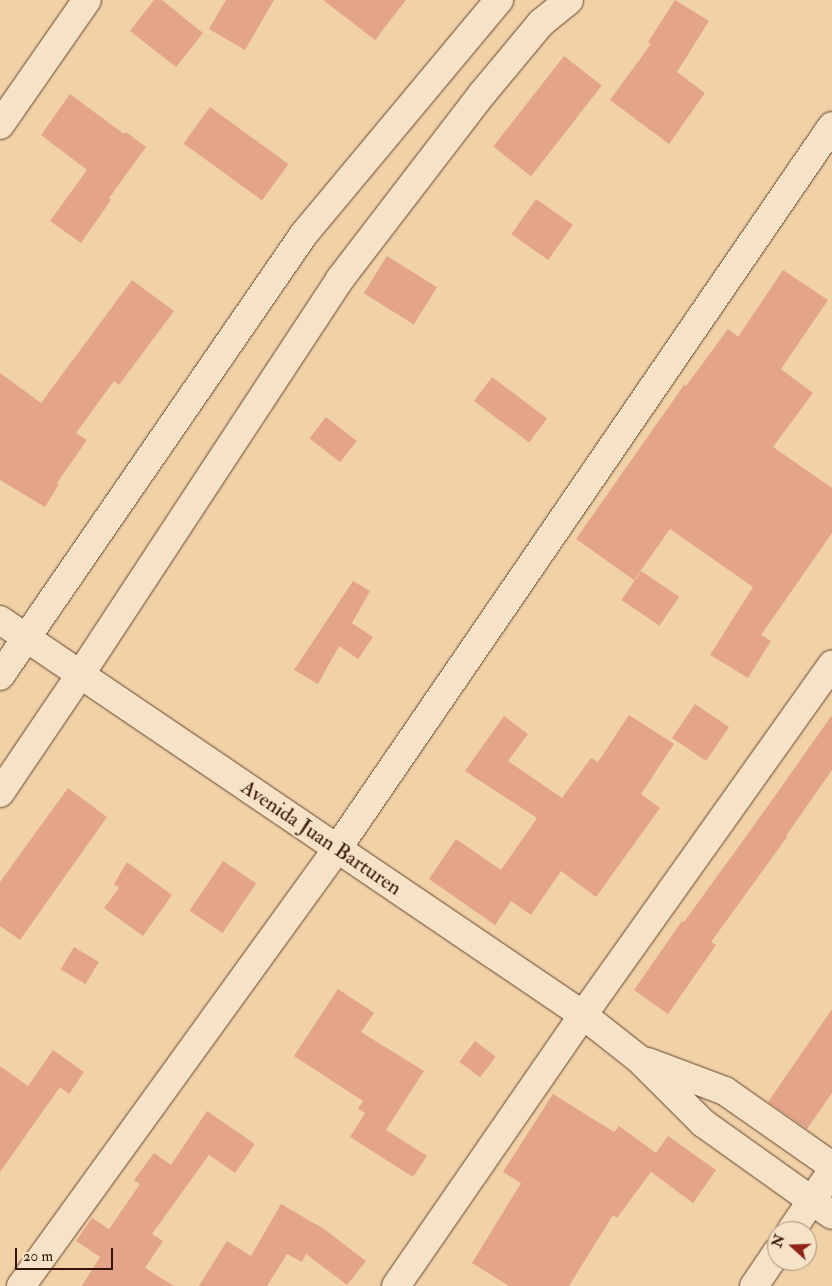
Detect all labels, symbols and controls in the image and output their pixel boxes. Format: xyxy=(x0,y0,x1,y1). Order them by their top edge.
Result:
street label: Avenida Juan Barturen xyxy=(236,775,406,901)
north arrow xyxy=(767,1221,817,1271)
text: N xyxy=(768,1232,789,1250)
scale bar xyxy=(18,1238,115,1270)
text: 20 m xyxy=(23,1247,53,1266)

